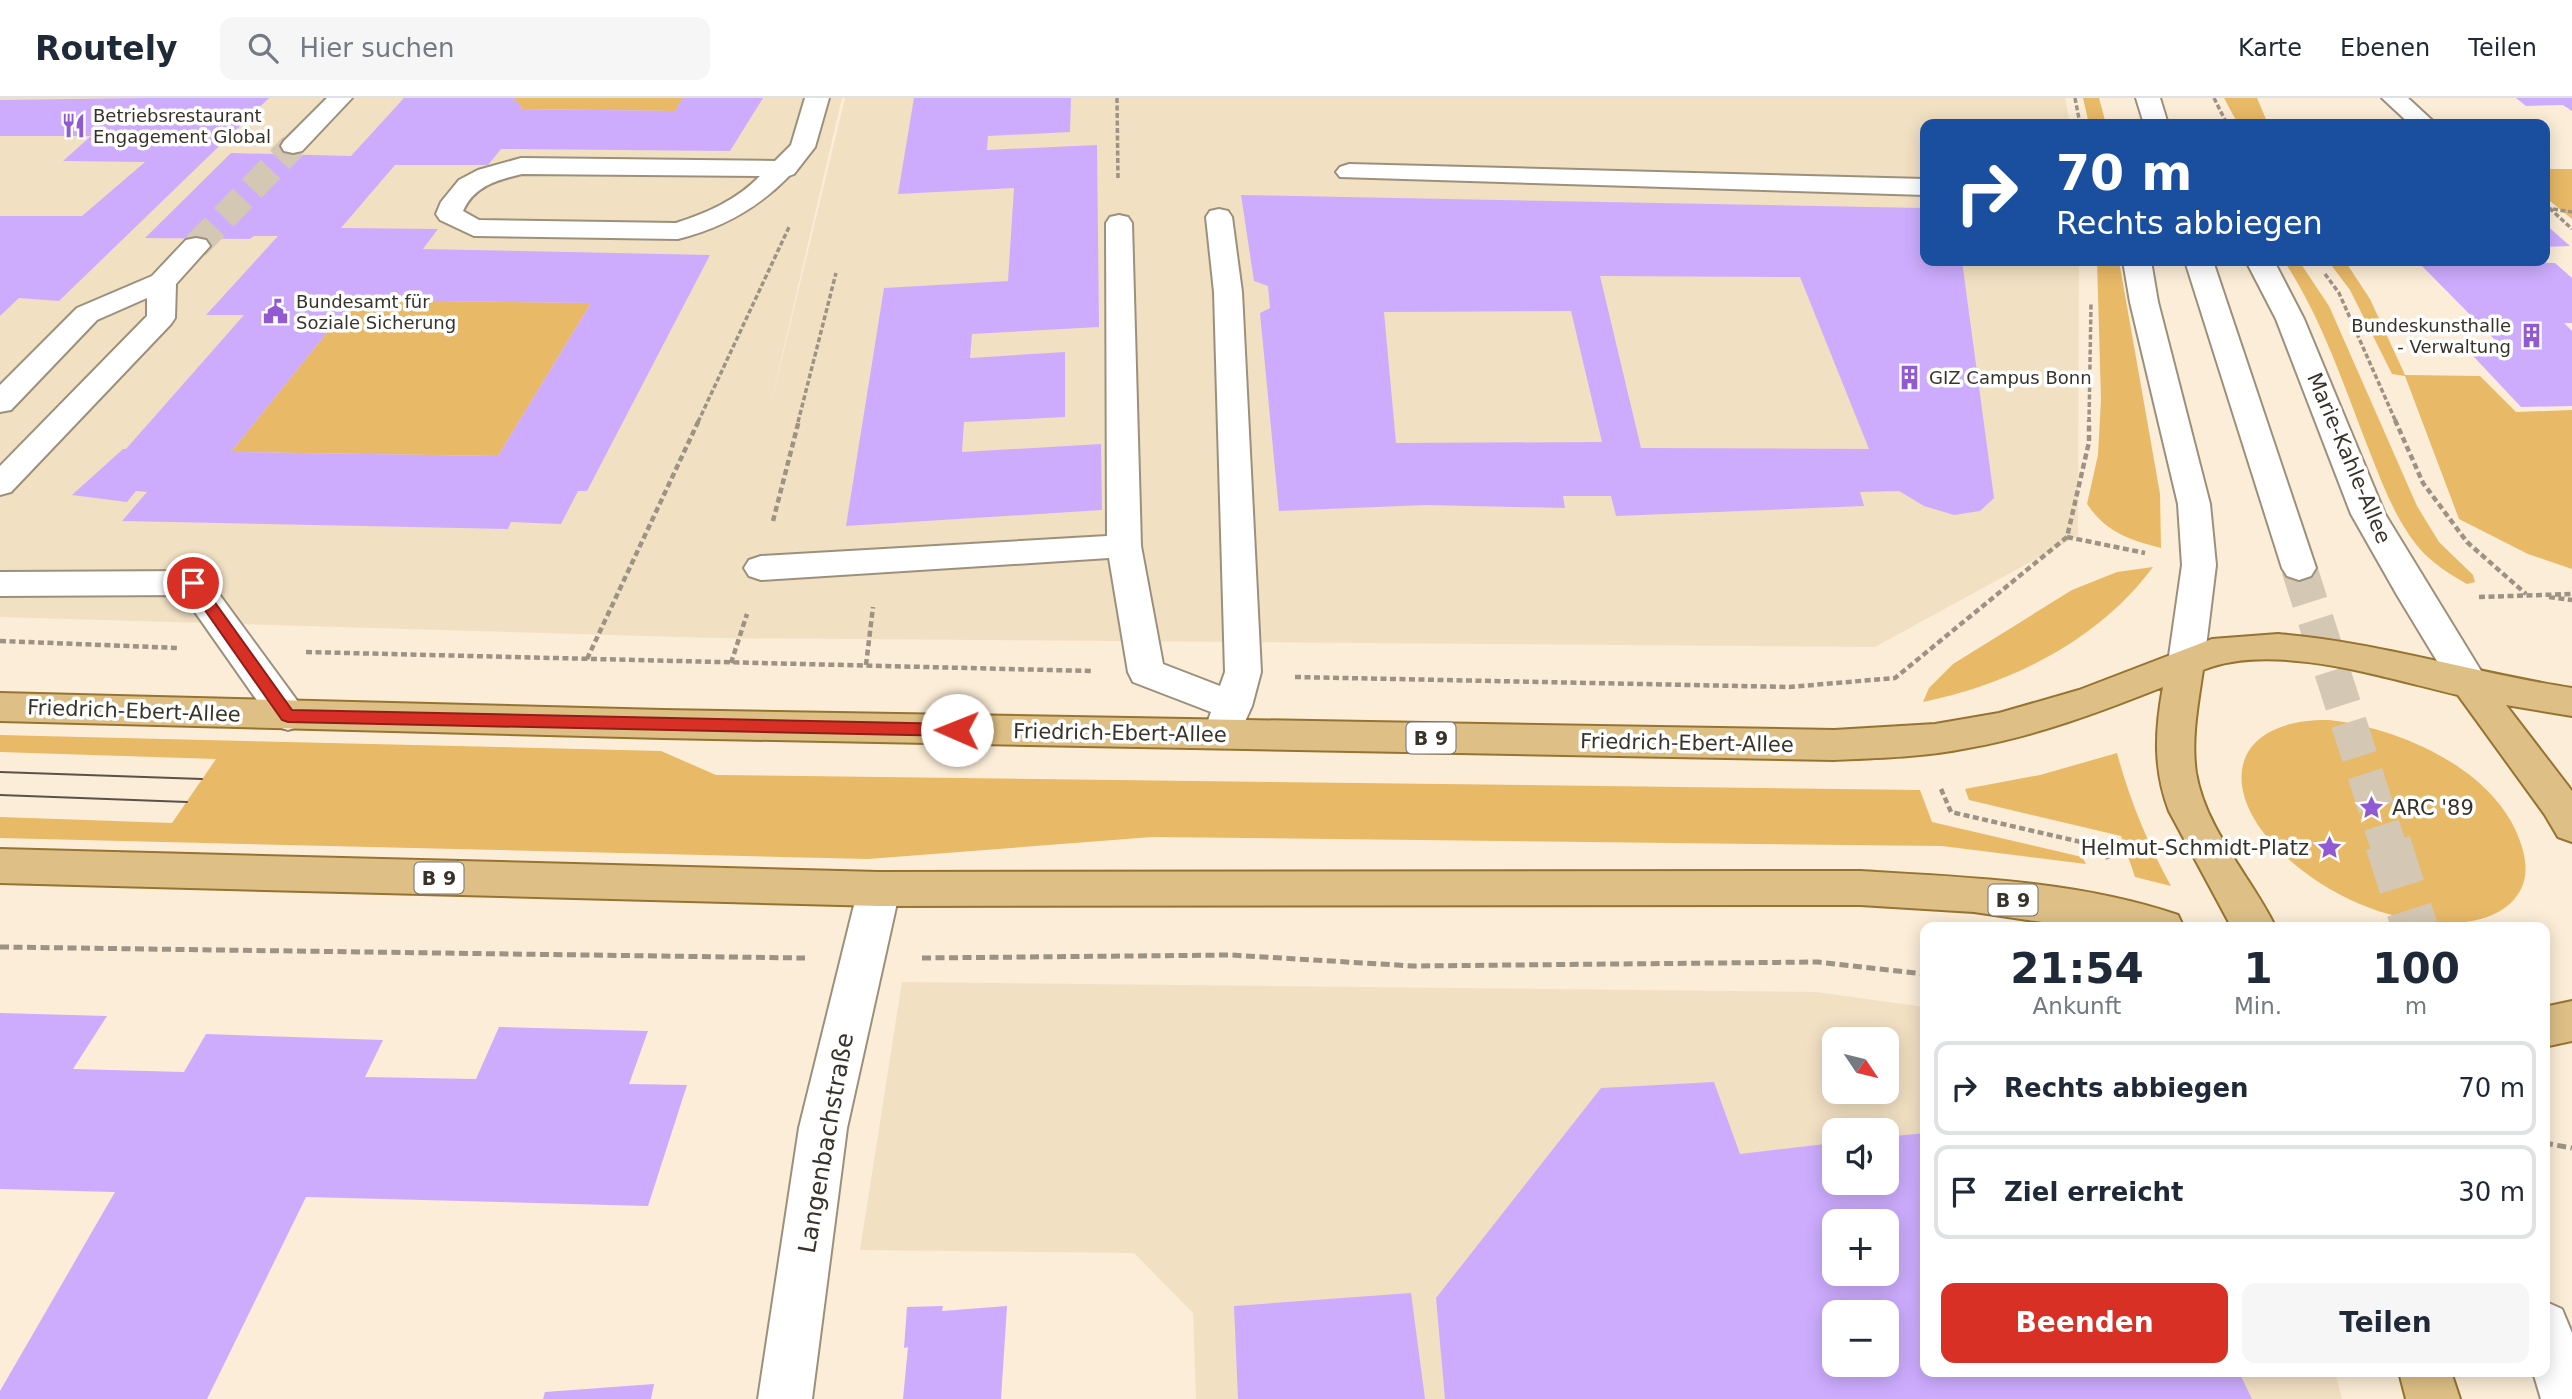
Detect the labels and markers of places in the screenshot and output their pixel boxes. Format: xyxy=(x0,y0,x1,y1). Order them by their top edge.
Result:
place label: Betriebsrestaurant Engagement Global xyxy=(93,105,271,147)
restaurant icon: Betriebsrestaurant Engagement Global xyxy=(59,112,87,140)
place label: Bundesamt für Soziale Sicherung xyxy=(296,291,456,333)
public building icon: Bundesamt für Soziale Sicherung xyxy=(262,298,290,326)
place label: Bundeskunsthalle - Verwaltung xyxy=(2351,315,2511,357)
building icon: Bundeskunsthalle - Verwaltung xyxy=(2517,322,2545,350)
building icon: GIZ Campus Bonn xyxy=(1895,364,1923,392)
place label: GIZ Campus Bonn xyxy=(1929,367,2092,388)
pin xyxy=(163,553,223,613)
place icon: ARC '89 xyxy=(2358,794,2386,822)
place label: ARC '89 xyxy=(2392,796,2474,820)
place icon: Helmut-Schmidt-Platz xyxy=(2315,834,2343,862)
place label: Helmut-Schmidt-Platz xyxy=(2081,836,2309,860)

